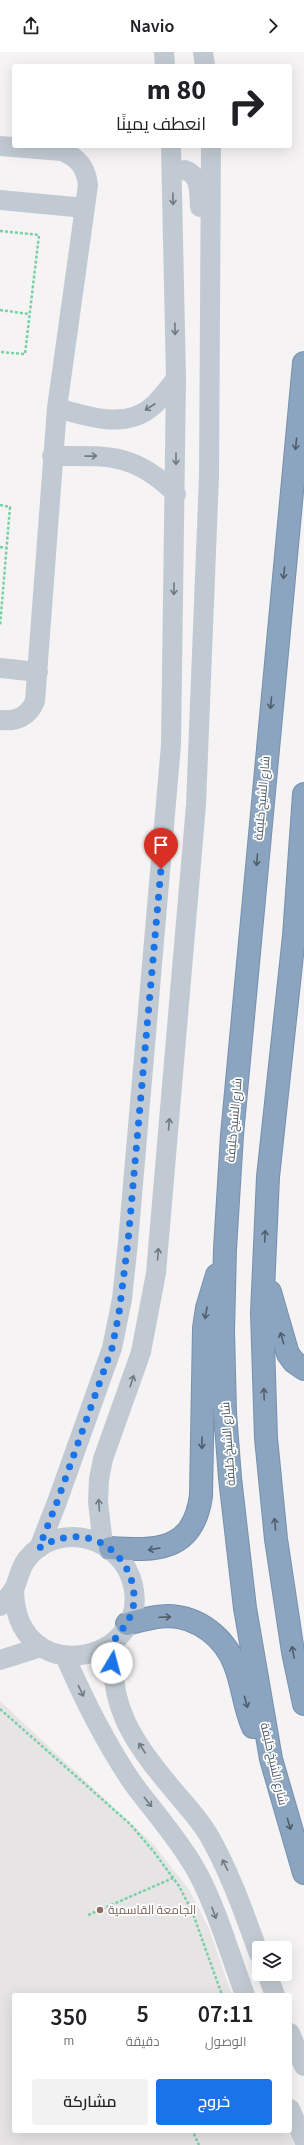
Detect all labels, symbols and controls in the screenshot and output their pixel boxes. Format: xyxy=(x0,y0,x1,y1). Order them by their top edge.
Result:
text: Navio xyxy=(130,14,174,39)
icon: share xyxy=(20,15,42,37)
icon: forward xyxy=(262,15,284,37)
text: 80 m xyxy=(147,70,206,110)
icon: right xyxy=(220,80,272,132)
text: انعطف يمينًا xyxy=(116,112,206,137)
one-way arrow xyxy=(169,192,177,205)
one-way arrow xyxy=(172,322,179,335)
one-way arrow xyxy=(145,403,156,411)
one-way arrow xyxy=(293,437,300,450)
one-way arrow xyxy=(84,452,97,460)
one-way arrow xyxy=(172,452,180,465)
one-way arrow xyxy=(280,566,287,579)
one-way arrow xyxy=(170,582,178,595)
one-way arrow xyxy=(268,696,275,709)
street label: شارع الشيخ خليفة xyxy=(250,755,275,841)
pin xyxy=(144,828,178,869)
icon: arrive xyxy=(150,834,172,856)
one-way arrow xyxy=(253,853,260,866)
street label: شارع الشيخ خليفة xyxy=(222,1077,247,1163)
one-way arrow xyxy=(165,1118,172,1131)
one-way arrow xyxy=(261,1230,269,1243)
one-way arrow xyxy=(154,1248,161,1261)
one-way arrow xyxy=(202,1306,210,1319)
one-way arrow xyxy=(278,1332,286,1345)
one-way arrow xyxy=(129,1375,136,1388)
one-way arrow xyxy=(260,1388,267,1401)
street label: شارع الشيخ خليفة xyxy=(217,1401,240,1487)
one-way arrow xyxy=(198,1436,206,1449)
one-way arrow xyxy=(95,1499,102,1512)
one-way arrow xyxy=(271,1518,278,1531)
one-way arrow xyxy=(148,1545,161,1553)
one-way arrow xyxy=(158,1613,171,1620)
position arrow xyxy=(91,1642,133,1684)
one-way arrow xyxy=(289,1646,297,1659)
one-way arrow xyxy=(78,1685,85,1697)
one-way arrow xyxy=(242,1696,250,1709)
street label: شارع الشيخ خليفة xyxy=(256,1721,291,1807)
one-way arrow xyxy=(138,1743,146,1754)
one-way arrow xyxy=(143,1797,152,1808)
one-way arrow xyxy=(286,1817,293,1830)
one-way arrow xyxy=(221,1860,228,1872)
place label: الجامعة القاسمية xyxy=(108,1902,196,1919)
marker: الجامعة القاسمية xyxy=(95,1905,105,1915)
one-way arrow xyxy=(211,1906,219,1918)
map controls xyxy=(252,1941,292,1981)
button: layers xyxy=(252,1941,292,1981)
text: 5 xyxy=(136,1997,149,2032)
text: 07:11 xyxy=(198,1997,254,2032)
text: 350 xyxy=(50,2000,87,2035)
text: m xyxy=(63,2032,74,2050)
text: دقيقة xyxy=(126,2033,159,2051)
text: الوصول xyxy=(205,2033,246,2051)
button: مشاركة xyxy=(32,2079,148,2125)
button: خروج xyxy=(156,2079,272,2125)

